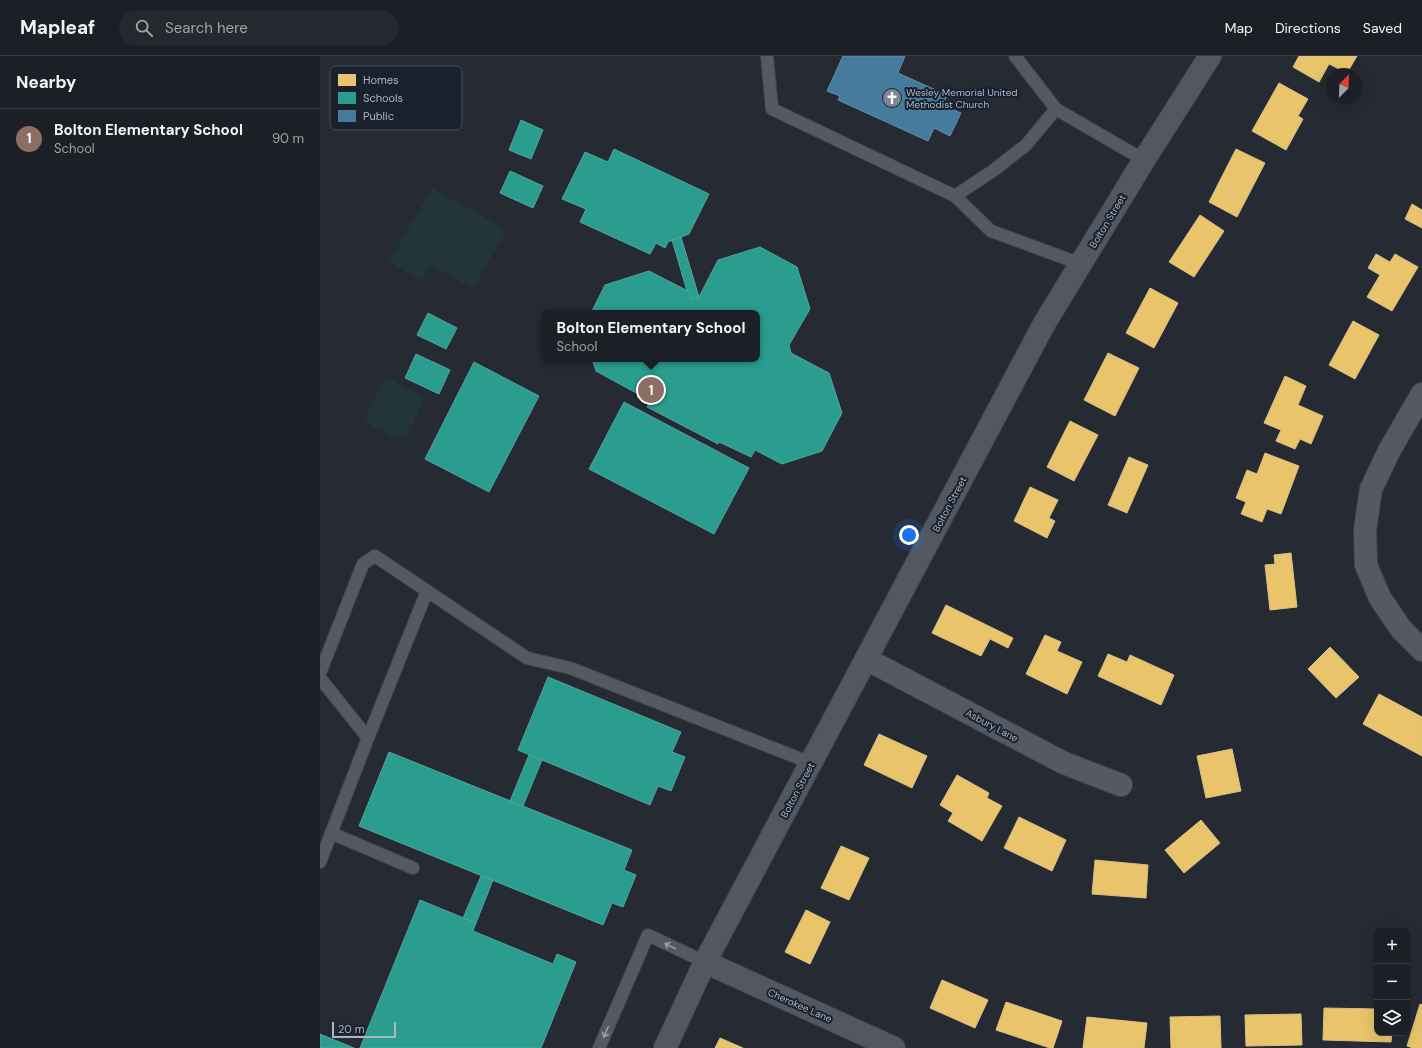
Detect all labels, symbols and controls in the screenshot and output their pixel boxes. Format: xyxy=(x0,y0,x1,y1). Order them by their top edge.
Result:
search box xyxy=(119,10,399,46)
text: Mapleaf xyxy=(20,15,95,40)
icon: search xyxy=(133,17,155,39)
text: Search here xyxy=(165,18,248,38)
text: Map xyxy=(1225,19,1253,37)
text: Directions xyxy=(1275,19,1341,37)
text: Saved xyxy=(1363,19,1402,37)
legend xyxy=(330,66,462,130)
north arrow xyxy=(1326,68,1362,104)
text: Nearby xyxy=(16,71,76,93)
text: Homes xyxy=(363,73,399,87)
place label: Wesley Memorial United Methodist Church xyxy=(906,86,1018,111)
church icon: Wesley Memorial United Methodist Church xyxy=(881,87,903,109)
text: Schools xyxy=(363,91,403,105)
text: Public xyxy=(363,109,394,123)
text: Bolton Elementary School xyxy=(54,120,243,140)
text: 1 xyxy=(27,130,31,147)
text: 90 m xyxy=(272,130,304,147)
text: School xyxy=(54,140,95,157)
street label: Bolton Street xyxy=(1086,192,1129,251)
popup xyxy=(542,310,760,362)
text: Bolton Elementary School xyxy=(557,318,745,338)
text: School xyxy=(557,338,597,355)
pin: 1 xyxy=(638,375,664,405)
street label: Bolton Street xyxy=(929,474,969,534)
your location xyxy=(899,525,919,545)
street label: Asbury Lane xyxy=(963,706,1021,745)
street label: Bolton Street xyxy=(777,760,817,820)
map controls xyxy=(1374,928,1410,1036)
button: + xyxy=(1374,928,1410,964)
one-way arrow xyxy=(665,942,677,949)
button: − xyxy=(1374,964,1410,1000)
street label: Cherokee Lane xyxy=(766,986,834,1026)
button: layers xyxy=(1374,1000,1410,1036)
scale bar xyxy=(332,1020,396,1039)
text: 20 m xyxy=(338,1022,364,1036)
one-way arrow xyxy=(602,1025,609,1037)

